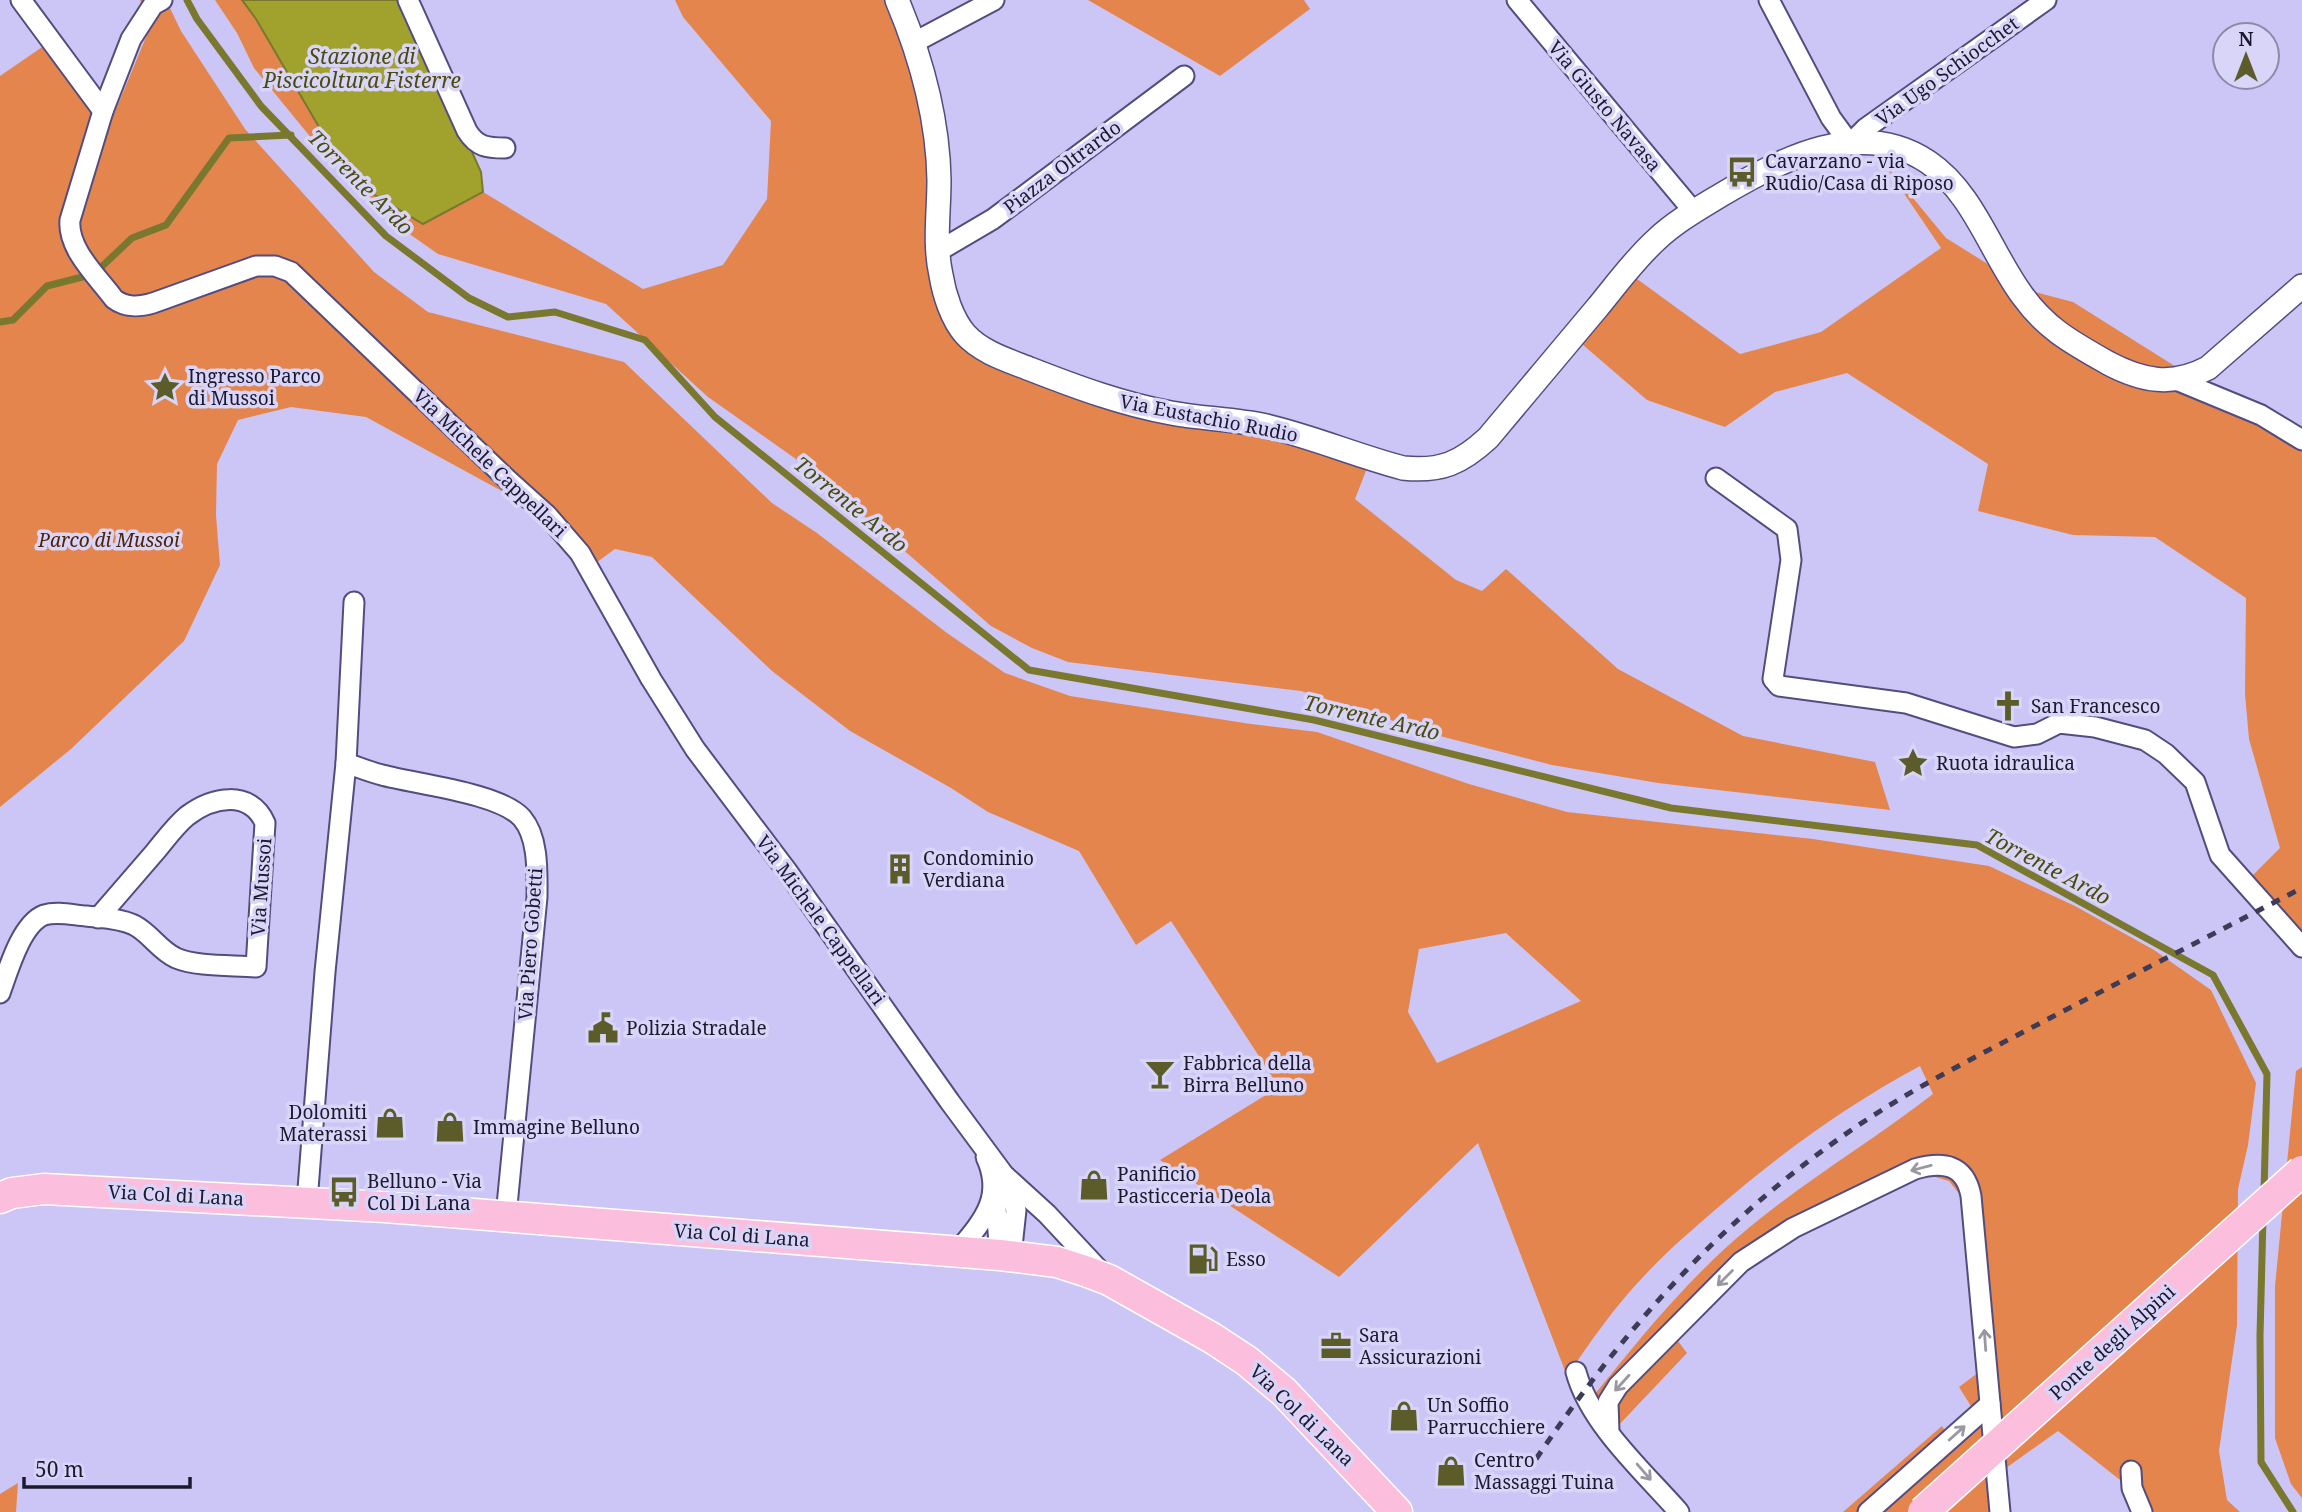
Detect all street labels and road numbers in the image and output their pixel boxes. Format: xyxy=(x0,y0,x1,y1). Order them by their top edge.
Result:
street label: Via Ugo Schiocchet xyxy=(1870,10,2024,132)
street label: Via Giusto Navasa xyxy=(1542,35,1668,177)
street label: Piazza Oltrardo xyxy=(998,114,1126,220)
street label: Via Michele Cappellari xyxy=(407,383,573,543)
street label: Via Eustachio Rudio xyxy=(1118,388,1300,448)
street label: Via Michele Cappellari xyxy=(750,830,892,1010)
street label: Via Mussoi xyxy=(245,837,277,937)
street label: Via Piero Gobetti xyxy=(512,867,548,1021)
street label: Via Col di Lana xyxy=(107,1178,245,1212)
street label: Via Col di Lana xyxy=(673,1217,811,1253)
street label: Ponte degli Alpini xyxy=(2044,1279,2180,1405)
street label: Via Col di Lana xyxy=(1244,1358,1360,1472)

